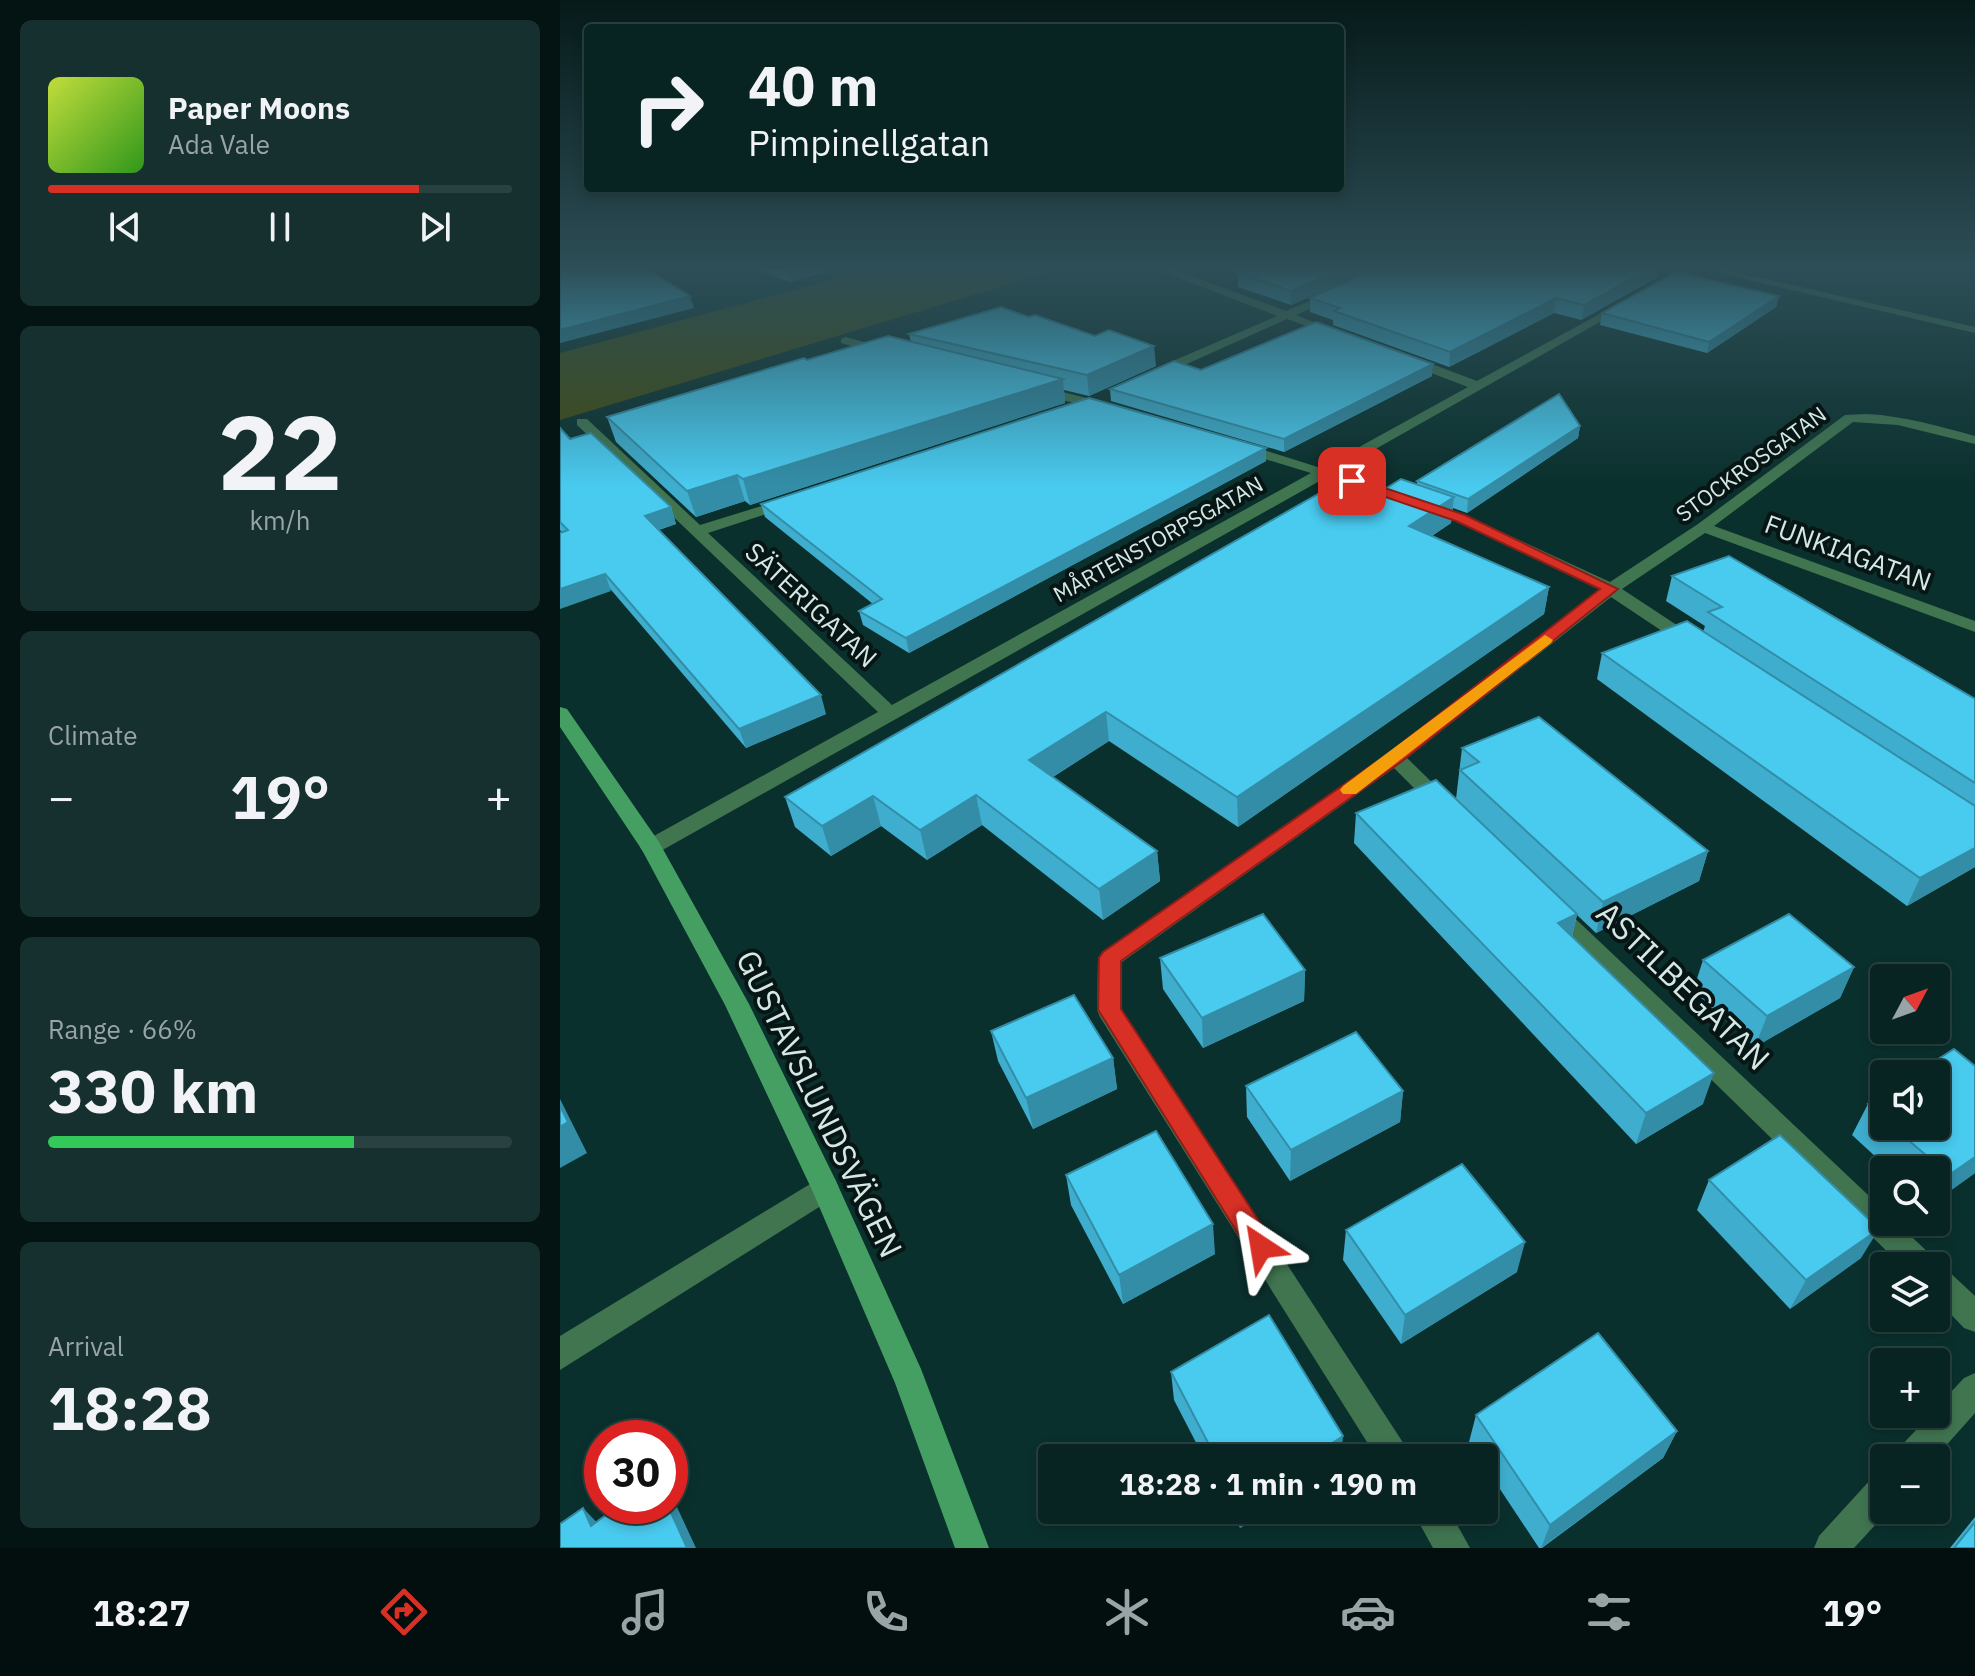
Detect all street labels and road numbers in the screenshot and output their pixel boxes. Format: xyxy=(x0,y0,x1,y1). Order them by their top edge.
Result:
street label: STOCKROSGATAN xyxy=(1670,399,1832,528)
street label: MÅRTENSTORPSGATAN xyxy=(1048,469,1268,608)
street label: FUNKIAGATAN xyxy=(1760,506,1936,598)
street label: SÄTERIGATAN xyxy=(738,534,885,674)
street label: ASTILBEGATAN xyxy=(1588,892,1779,1079)
street label: GUSTAVSLUNDSVÄGEN xyxy=(727,943,913,1264)

